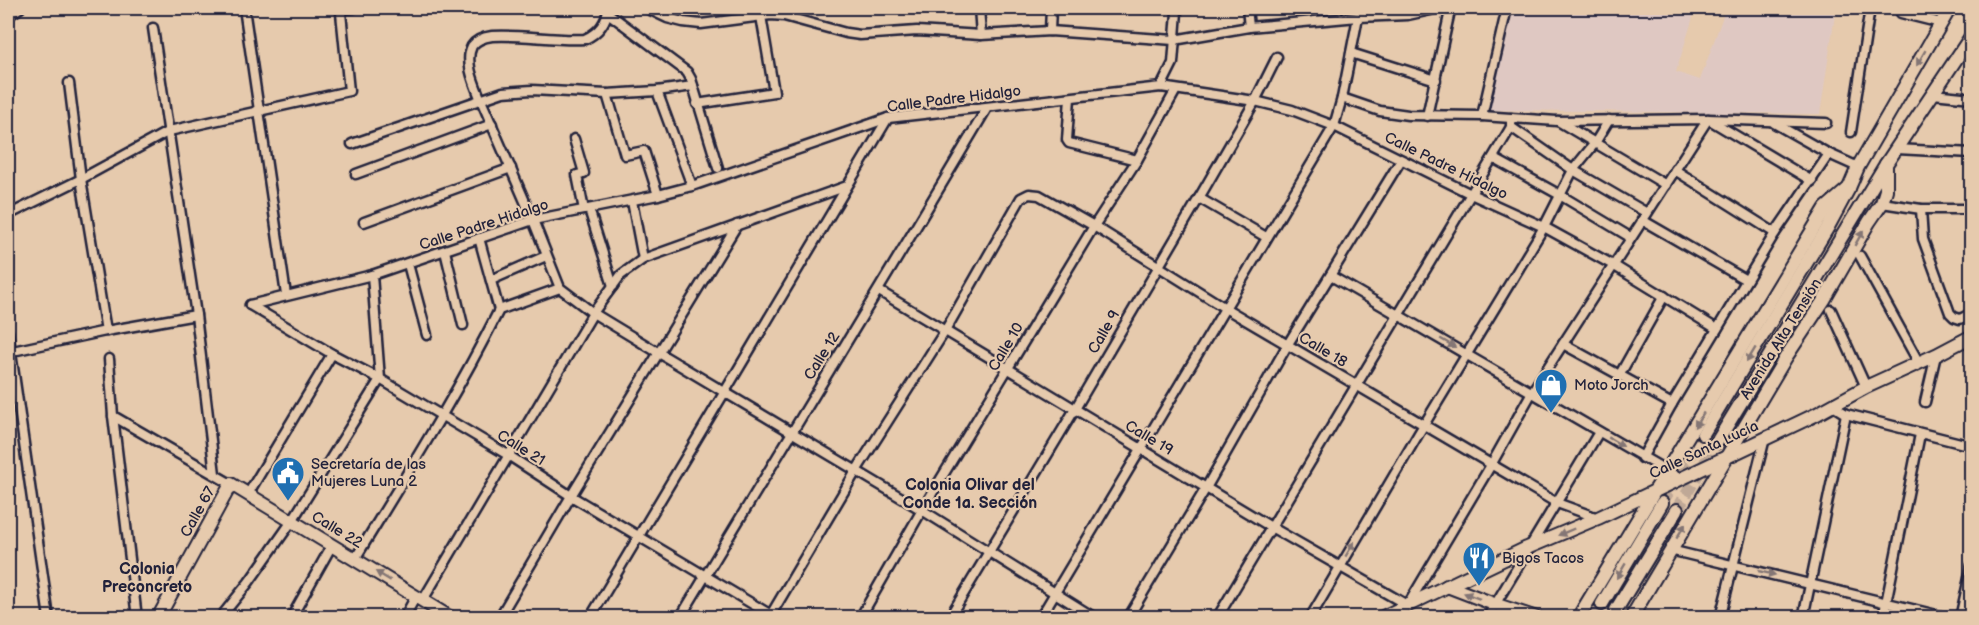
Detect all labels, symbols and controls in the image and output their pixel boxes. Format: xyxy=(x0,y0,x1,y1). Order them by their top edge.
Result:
one-way arrow xyxy=(1916,50,1926,67)
street label: Calle Padre Hidalgo xyxy=(886,81,1022,117)
street label: Calle Padre Hidalgo xyxy=(1381,128,1511,204)
street label: Calle Padre Hidalgo xyxy=(417,195,551,255)
one-way arrow xyxy=(1854,230,1864,247)
street label: Avenida Alta Tensión xyxy=(1736,275,1826,403)
street label: Calle 9 xyxy=(1084,307,1124,357)
street label: Calle 10 xyxy=(984,319,1028,375)
street label: Calle 12 xyxy=(800,328,844,384)
street label: Calle 18 xyxy=(1295,328,1351,372)
one-way arrow xyxy=(1440,338,1457,348)
one-way arrow xyxy=(1745,347,1756,363)
shop icon: Moto Jorch xyxy=(1533,367,1569,414)
place label: Moto Jorch xyxy=(1574,376,1649,395)
one-way arrow xyxy=(1693,412,1704,428)
street label: Calle 19 xyxy=(1121,416,1177,460)
street label: Calle Santa Lucía xyxy=(1646,416,1762,484)
street label: Calle 21 xyxy=(493,426,549,470)
one-way arrow xyxy=(1608,437,1625,447)
public building icon: Secretaría de las Mujeres Luna 2 xyxy=(270,455,306,502)
place label: Secretaría de las Mujeres Luna 2 xyxy=(311,455,426,491)
district label: Colonia Olivar del Conde 1a. Sección xyxy=(903,476,1037,513)
street label: Calle 67 xyxy=(176,483,220,541)
street label: Calle 22 xyxy=(308,507,366,553)
one-way arrow xyxy=(1676,522,1687,539)
one-way arrow xyxy=(1556,527,1574,537)
restaurant icon: Bigos Tacos xyxy=(1461,540,1497,587)
one-way arrow xyxy=(1344,541,1355,557)
place label: Bigos Tacos xyxy=(1502,549,1584,568)
district label: Colonia Preconcreto xyxy=(102,560,192,597)
one-way arrow xyxy=(1616,563,1627,579)
one-way arrow xyxy=(1758,569,1777,578)
one-way arrow xyxy=(375,571,391,582)
one-way arrow xyxy=(1463,591,1481,601)

